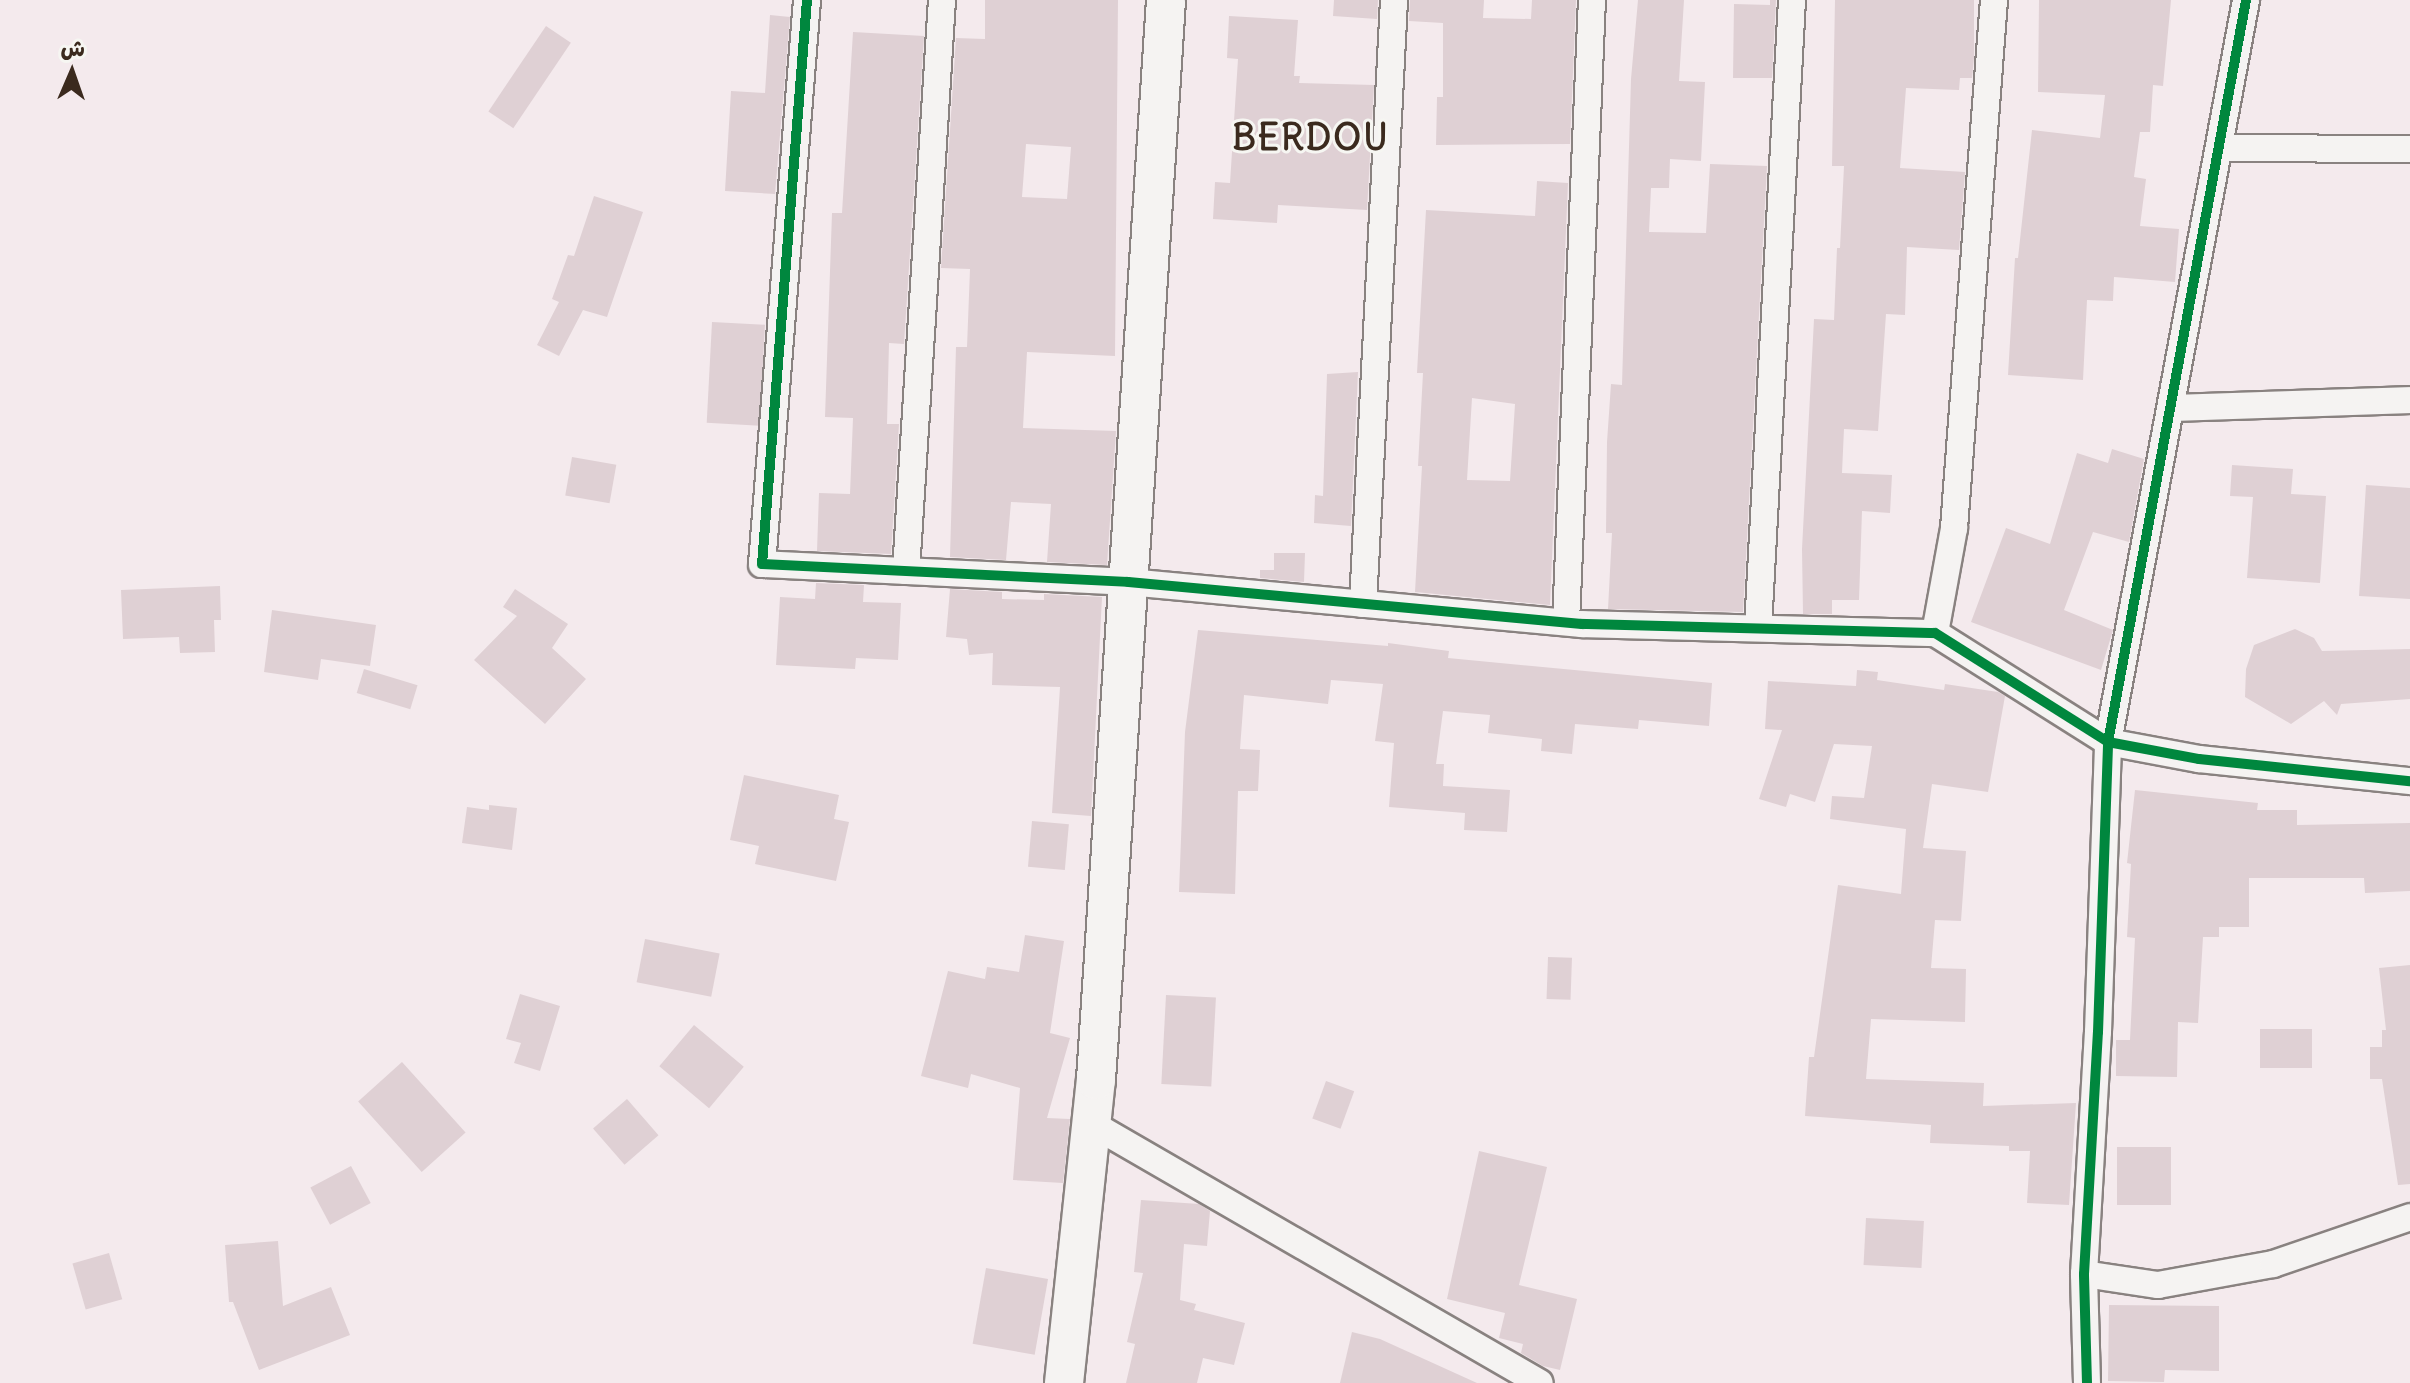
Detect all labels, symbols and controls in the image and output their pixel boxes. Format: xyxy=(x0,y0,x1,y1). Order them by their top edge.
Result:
north arrow xyxy=(32,32,112,112)
text: ش xyxy=(60,34,85,62)
district label: BERDOU xyxy=(1232,116,1390,160)

